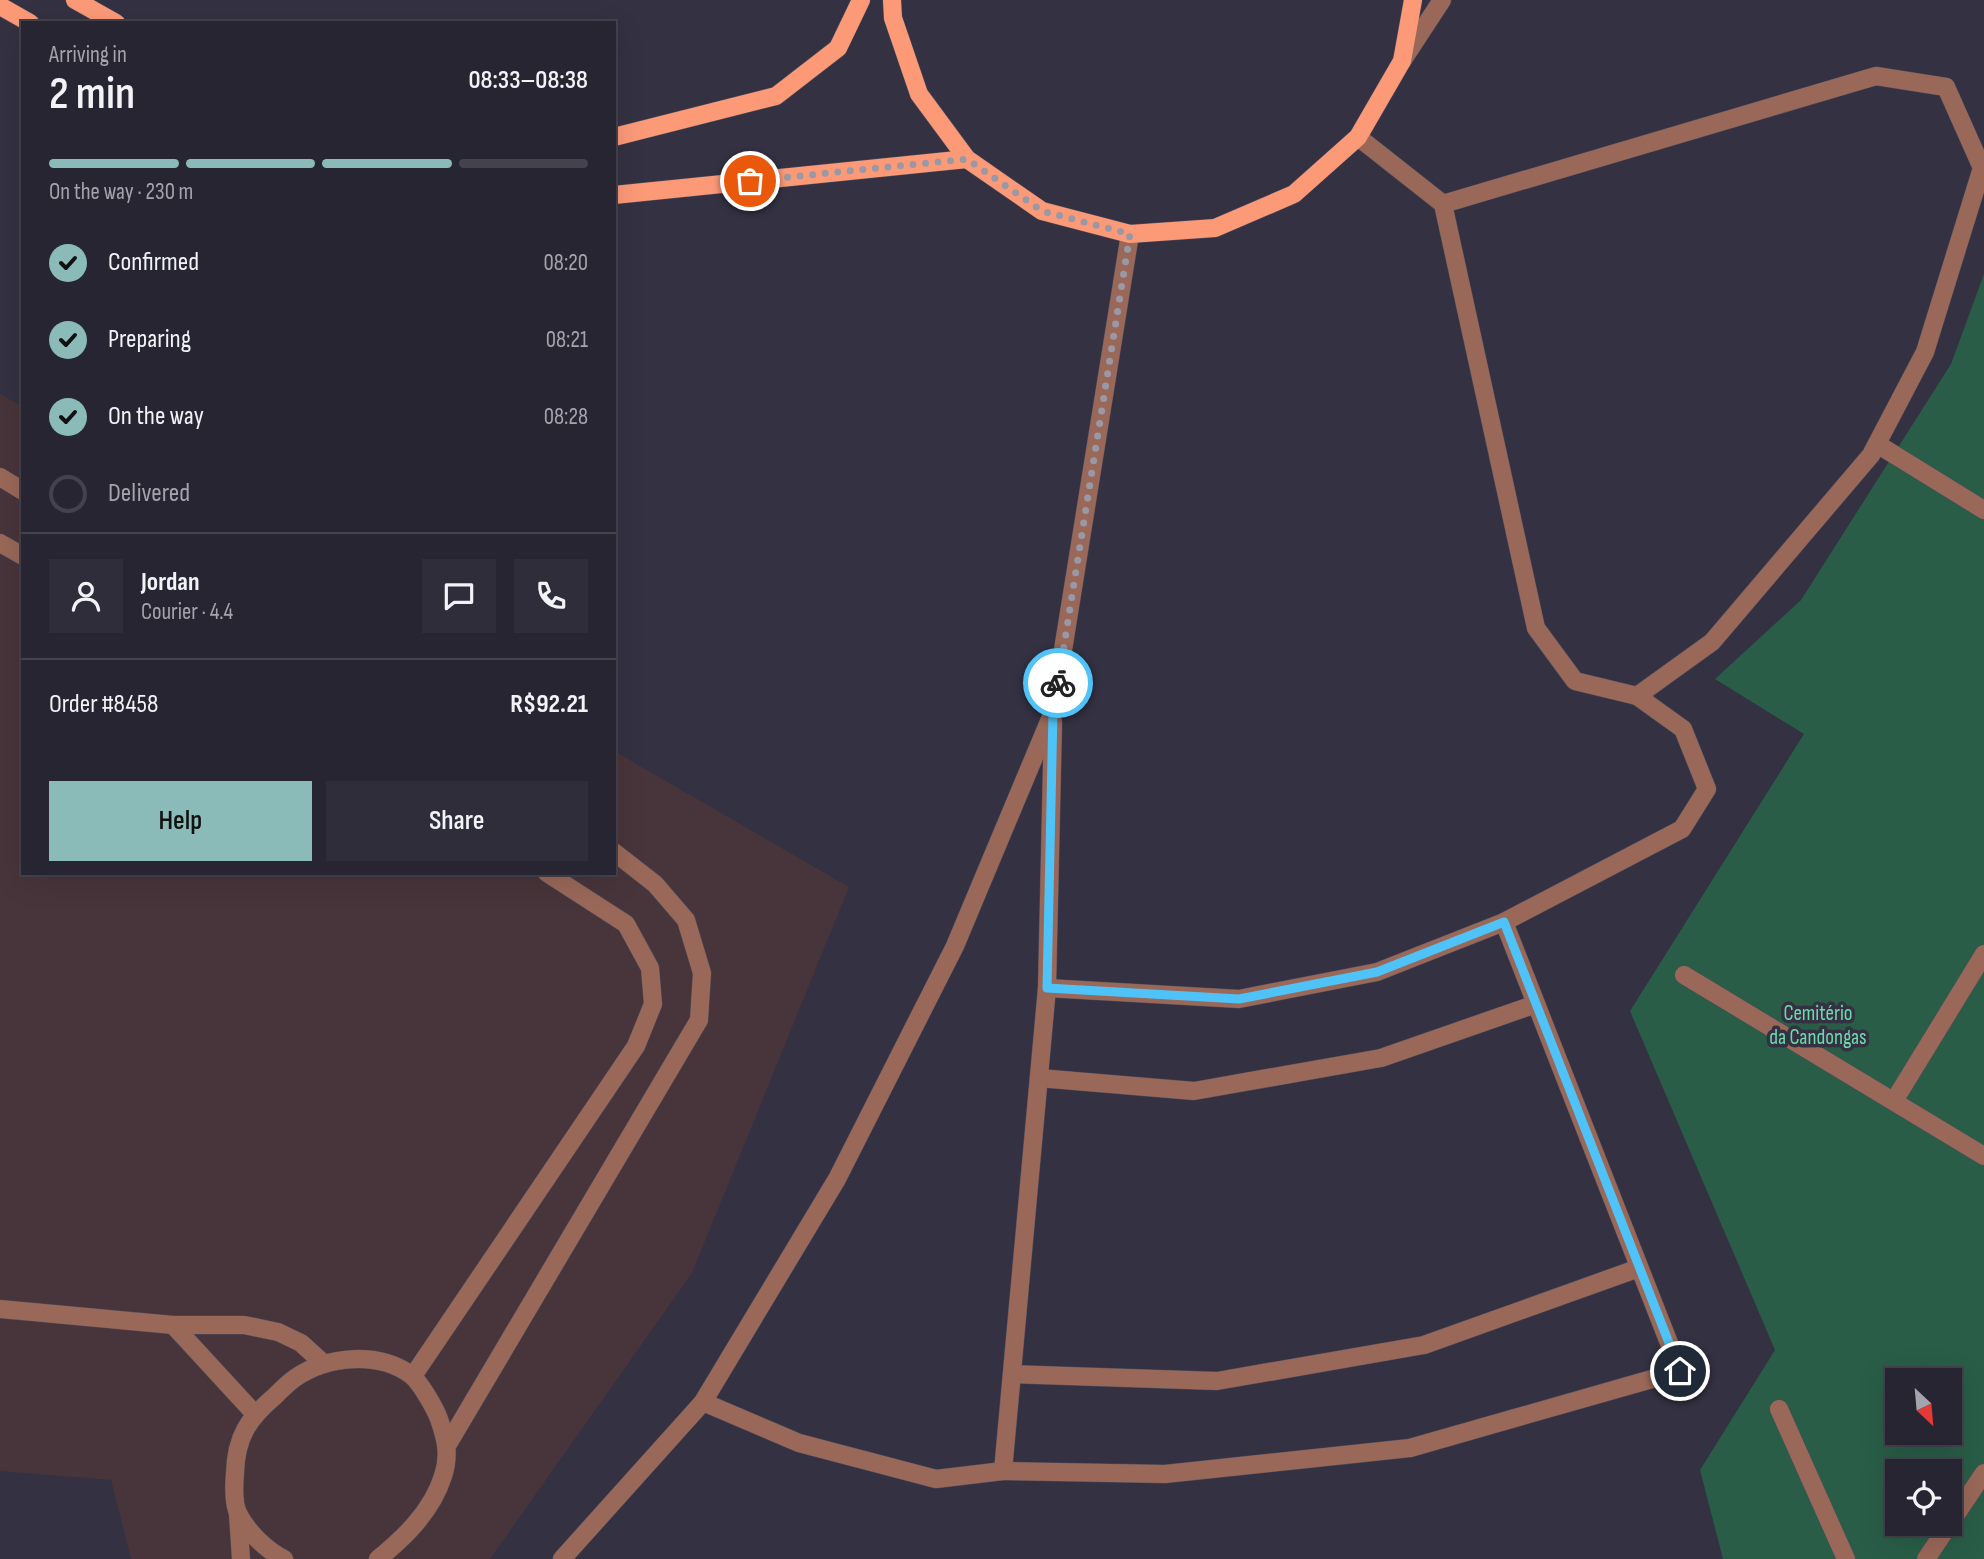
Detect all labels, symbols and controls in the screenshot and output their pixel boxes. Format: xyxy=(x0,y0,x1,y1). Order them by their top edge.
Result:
text: Arriving in xyxy=(49,41,127,69)
text: 08:33–08:38 xyxy=(468,65,588,96)
text: 2 min xyxy=(49,67,135,122)
pin xyxy=(720,151,780,211)
icon: bag xyxy=(731,162,769,200)
text: On the way · 230 m xyxy=(49,178,193,206)
icon: check xyxy=(49,244,87,282)
text: Confirmed xyxy=(108,247,199,278)
text: 08:20 xyxy=(544,249,588,277)
icon: check xyxy=(49,321,87,359)
text: Preparing xyxy=(108,324,191,355)
text: 08:21 xyxy=(546,326,588,354)
icon: check xyxy=(49,398,87,436)
text: On the way xyxy=(108,401,204,432)
text: 08:28 xyxy=(544,403,588,431)
text: Delivered xyxy=(108,478,190,509)
button: person xyxy=(49,559,123,633)
button: chat xyxy=(422,559,496,633)
button: phone xyxy=(514,559,588,633)
text: Jordan xyxy=(141,567,199,598)
text: Courier · 4.4 xyxy=(141,598,233,626)
courier xyxy=(1023,648,1093,718)
icon: bike xyxy=(1039,664,1077,702)
text: Order #8458 xyxy=(49,689,158,720)
text: R$92.21 xyxy=(510,689,588,720)
button: Help xyxy=(49,781,312,861)
button: Share xyxy=(326,781,588,861)
park label: Cemitério da Candongas xyxy=(1769,1001,1867,1050)
pin xyxy=(1650,1341,1710,1401)
icon: home xyxy=(1661,1352,1699,1390)
north arrow xyxy=(1885,1368,1962,1446)
map controls xyxy=(1885,1368,1962,1536)
button: locate xyxy=(1885,1459,1962,1536)

